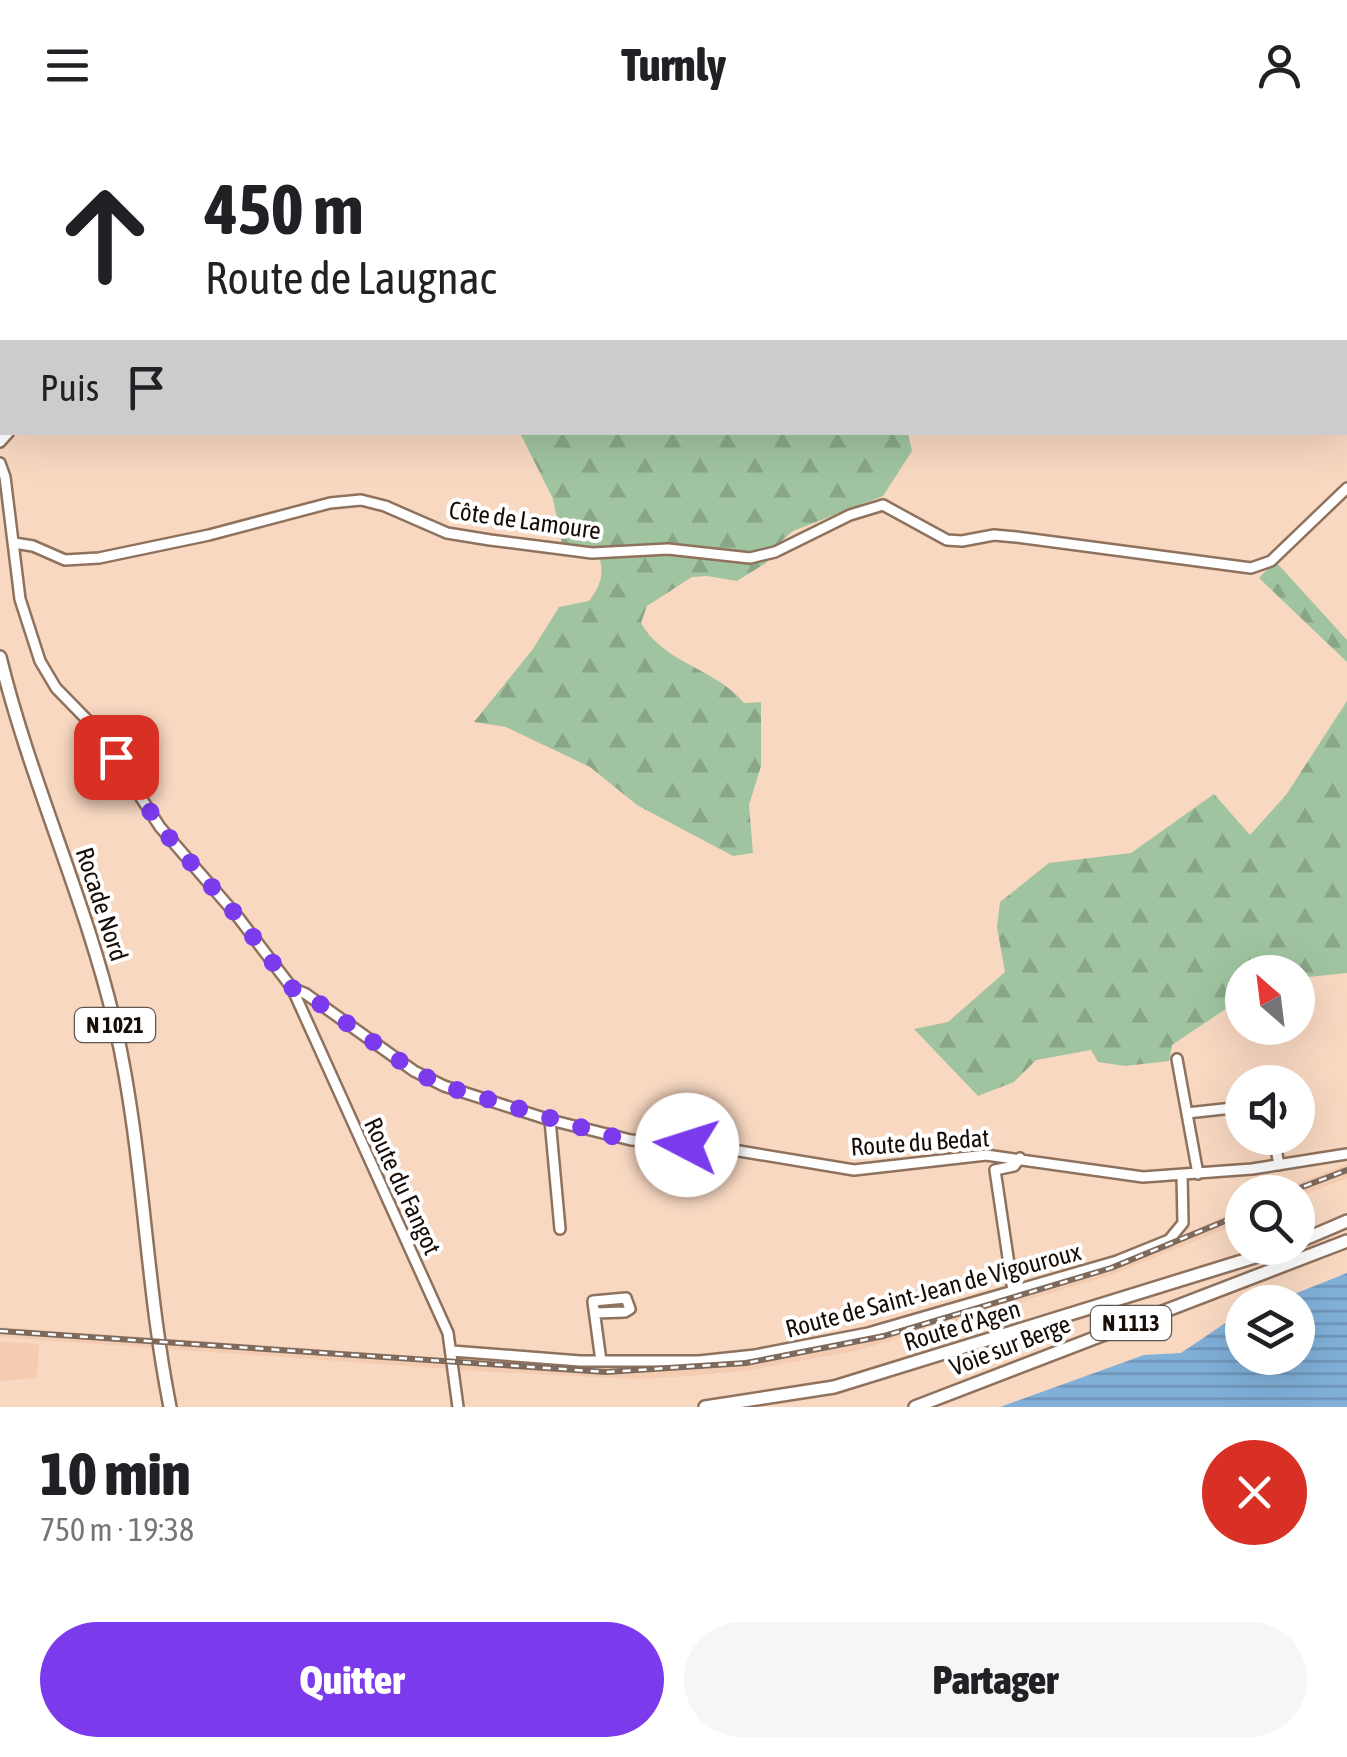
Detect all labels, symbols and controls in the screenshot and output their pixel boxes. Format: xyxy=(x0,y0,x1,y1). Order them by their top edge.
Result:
icon: menu xyxy=(40,38,95,93)
icon: person xyxy=(1252,38,1307,93)
text: Turnly xyxy=(621,39,726,91)
text: 450 m xyxy=(205,169,364,249)
icon: ahead xyxy=(40,170,170,300)
text: Route de Laugnac xyxy=(205,252,496,304)
icon: arrive xyxy=(119,360,174,415)
text: Puis xyxy=(40,366,99,409)
street label: Côte de Lamoure xyxy=(447,495,603,545)
pin xyxy=(74,715,159,800)
icon: arrive xyxy=(89,730,144,785)
street label: Rocade Nord xyxy=(71,844,133,964)
north arrow xyxy=(1225,955,1315,1045)
map controls xyxy=(1225,955,1315,1375)
road number: N 1021 xyxy=(75,1008,155,1042)
button: sound xyxy=(1225,1065,1315,1155)
position arrow xyxy=(635,1093,739,1197)
street label: Route du Fangot xyxy=(359,1113,447,1259)
street label: Route du Bedat xyxy=(850,1123,990,1161)
button: search xyxy=(1225,1175,1315,1265)
street label: Route de Saint-Jean de Vigouroux xyxy=(782,1237,1084,1343)
button: layers xyxy=(1225,1285,1315,1375)
street label: Route d'Agen xyxy=(901,1294,1023,1356)
road number: N 1113 xyxy=(1091,1306,1171,1340)
street label: Voie sur Berge xyxy=(946,1309,1074,1381)
text: 10 min xyxy=(40,1439,191,1508)
button: close xyxy=(1202,1440,1307,1545)
text: 750 m · 19:38 xyxy=(40,1511,194,1548)
button: Quitter xyxy=(40,1622,664,1737)
button: Partager xyxy=(684,1622,1307,1737)

